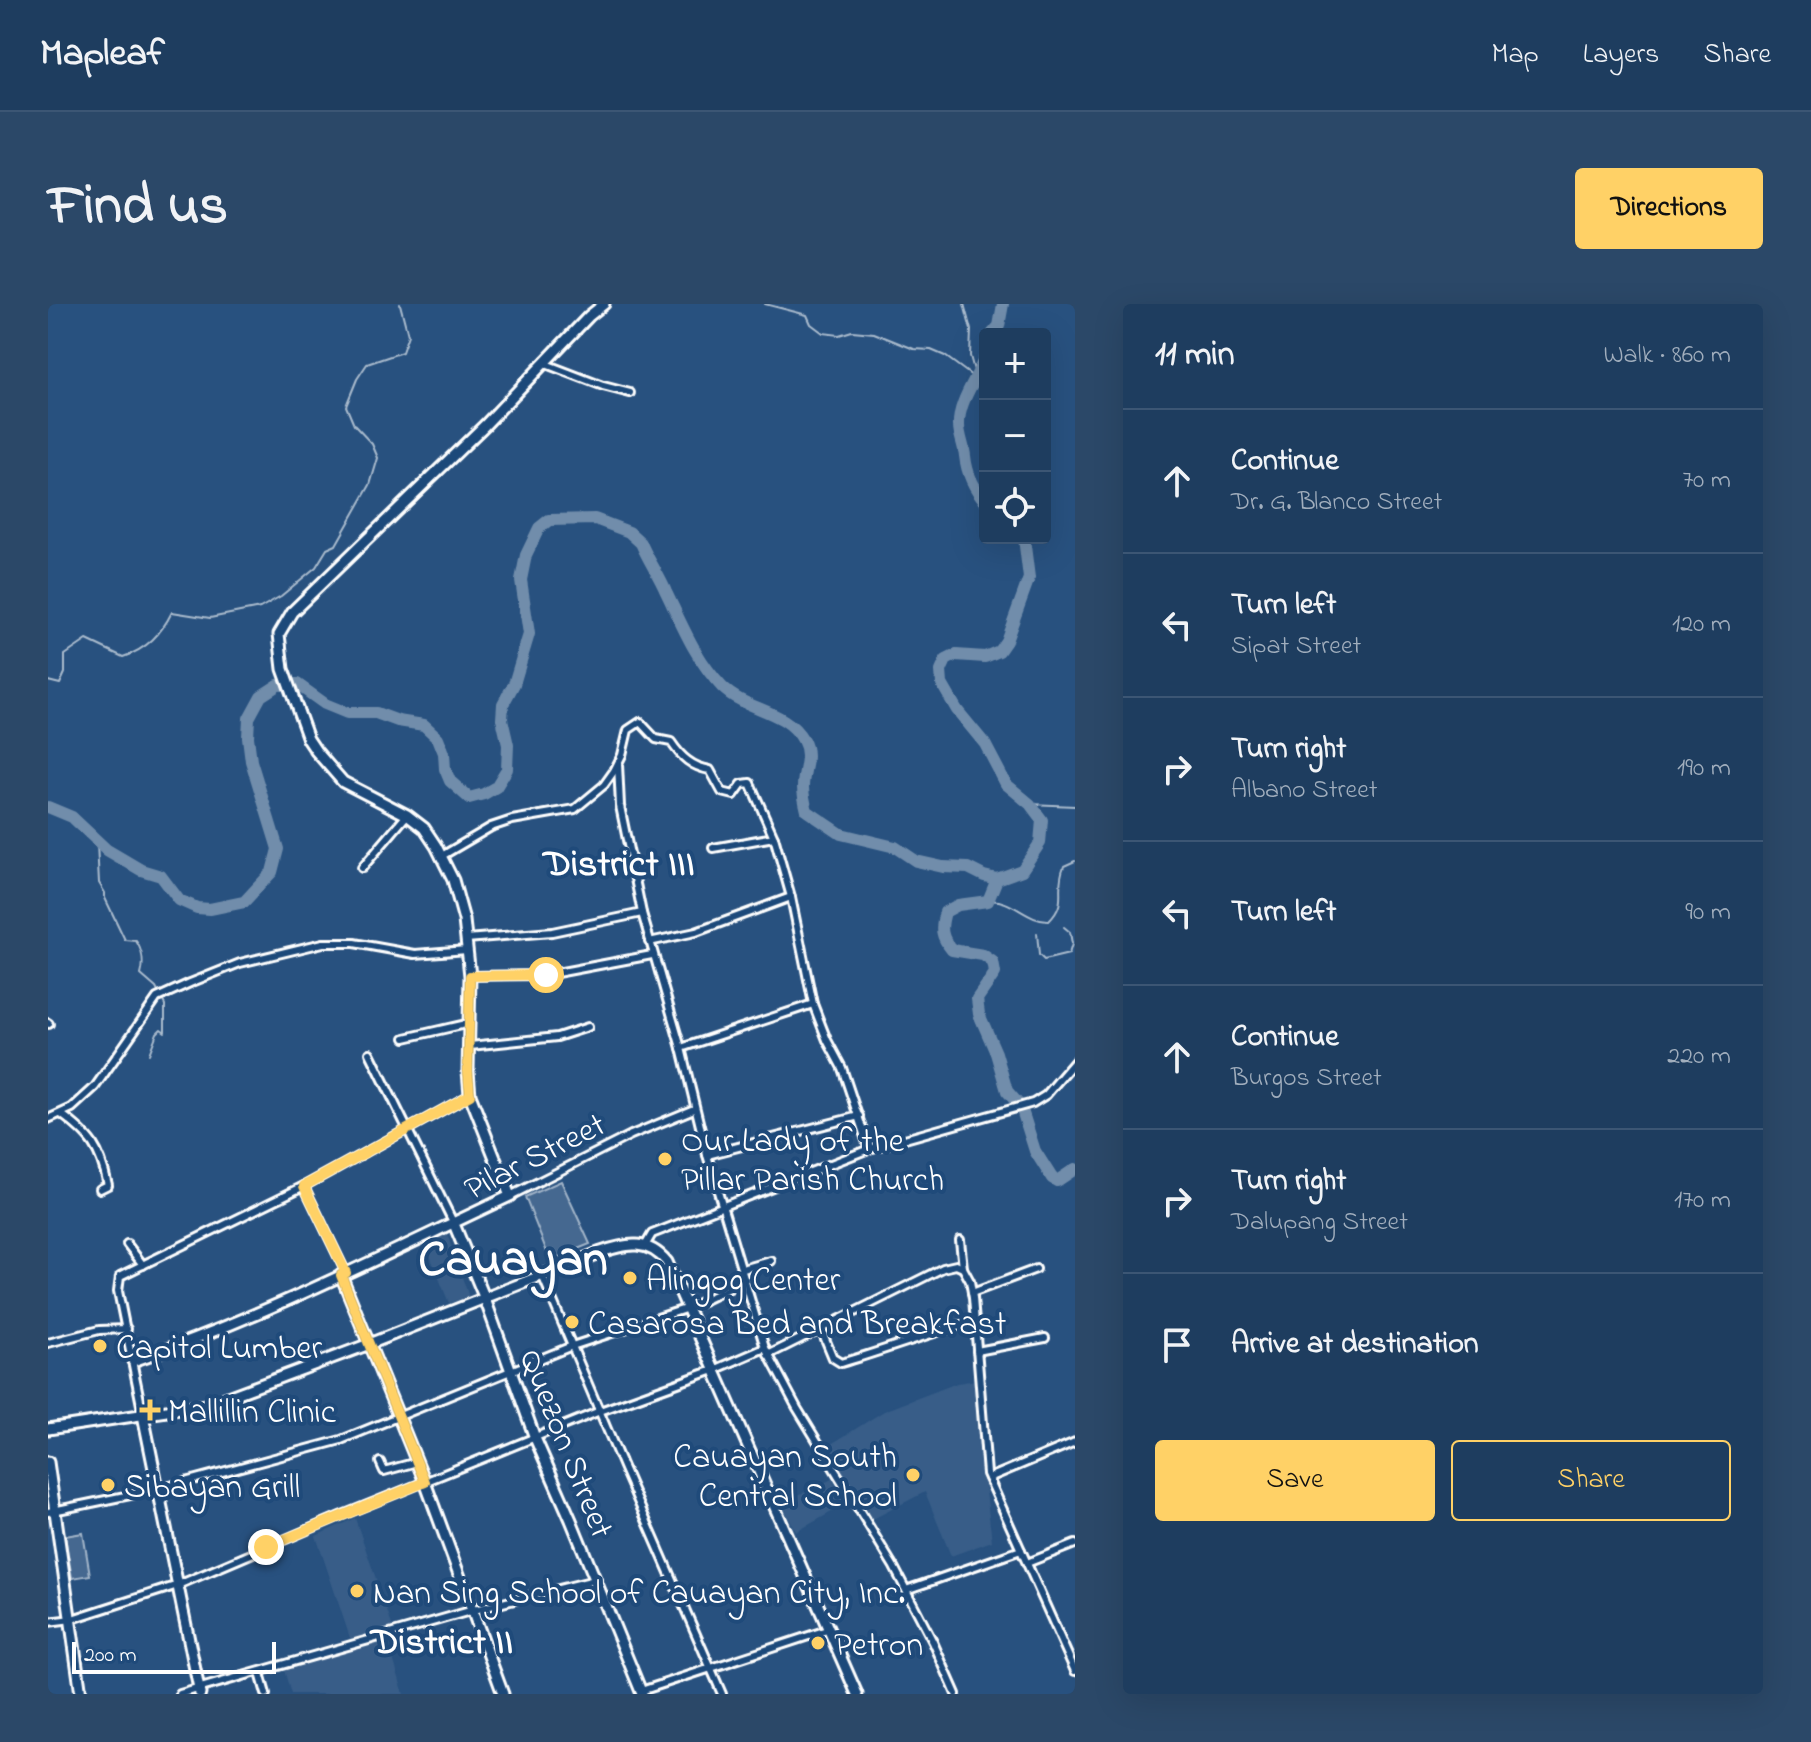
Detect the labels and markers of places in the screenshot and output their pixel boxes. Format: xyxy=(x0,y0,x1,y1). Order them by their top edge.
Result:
place label: Our Lady of the Pillar Parish Church xyxy=(681,1118,944,1207)
marker: Our Lady of the Pillar Parish Church xyxy=(656,1150,674,1168)
place label: Alingog Center xyxy=(646,1257,841,1307)
marker: Alingog Center xyxy=(621,1269,639,1287)
place label: Casarosa Bed and Breakfast xyxy=(588,1301,1006,1351)
marker: Casarosa Bed and Breakfast xyxy=(563,1313,581,1331)
place label: Capitol Lumber xyxy=(116,1325,322,1375)
marker: Capitol Lumber xyxy=(91,1337,109,1355)
place label: Mallillin Clinic xyxy=(168,1389,337,1439)
marker: Mallillin Clinic xyxy=(139,1399,161,1421)
place label: Cauayan South Central School xyxy=(673,1434,897,1523)
place label: Sibayan Grill xyxy=(124,1464,300,1514)
marker: Cauayan South Central School xyxy=(904,1466,922,1484)
marker: Sibayan Grill xyxy=(99,1476,117,1494)
place label: Nan Sing School of Cauayan City, Inc. xyxy=(373,1570,905,1620)
marker: Nan Sing School of Cauayan City, Inc. xyxy=(348,1582,366,1600)
place label: Petron xyxy=(834,1622,923,1672)
marker: Petron xyxy=(809,1634,827,1652)

